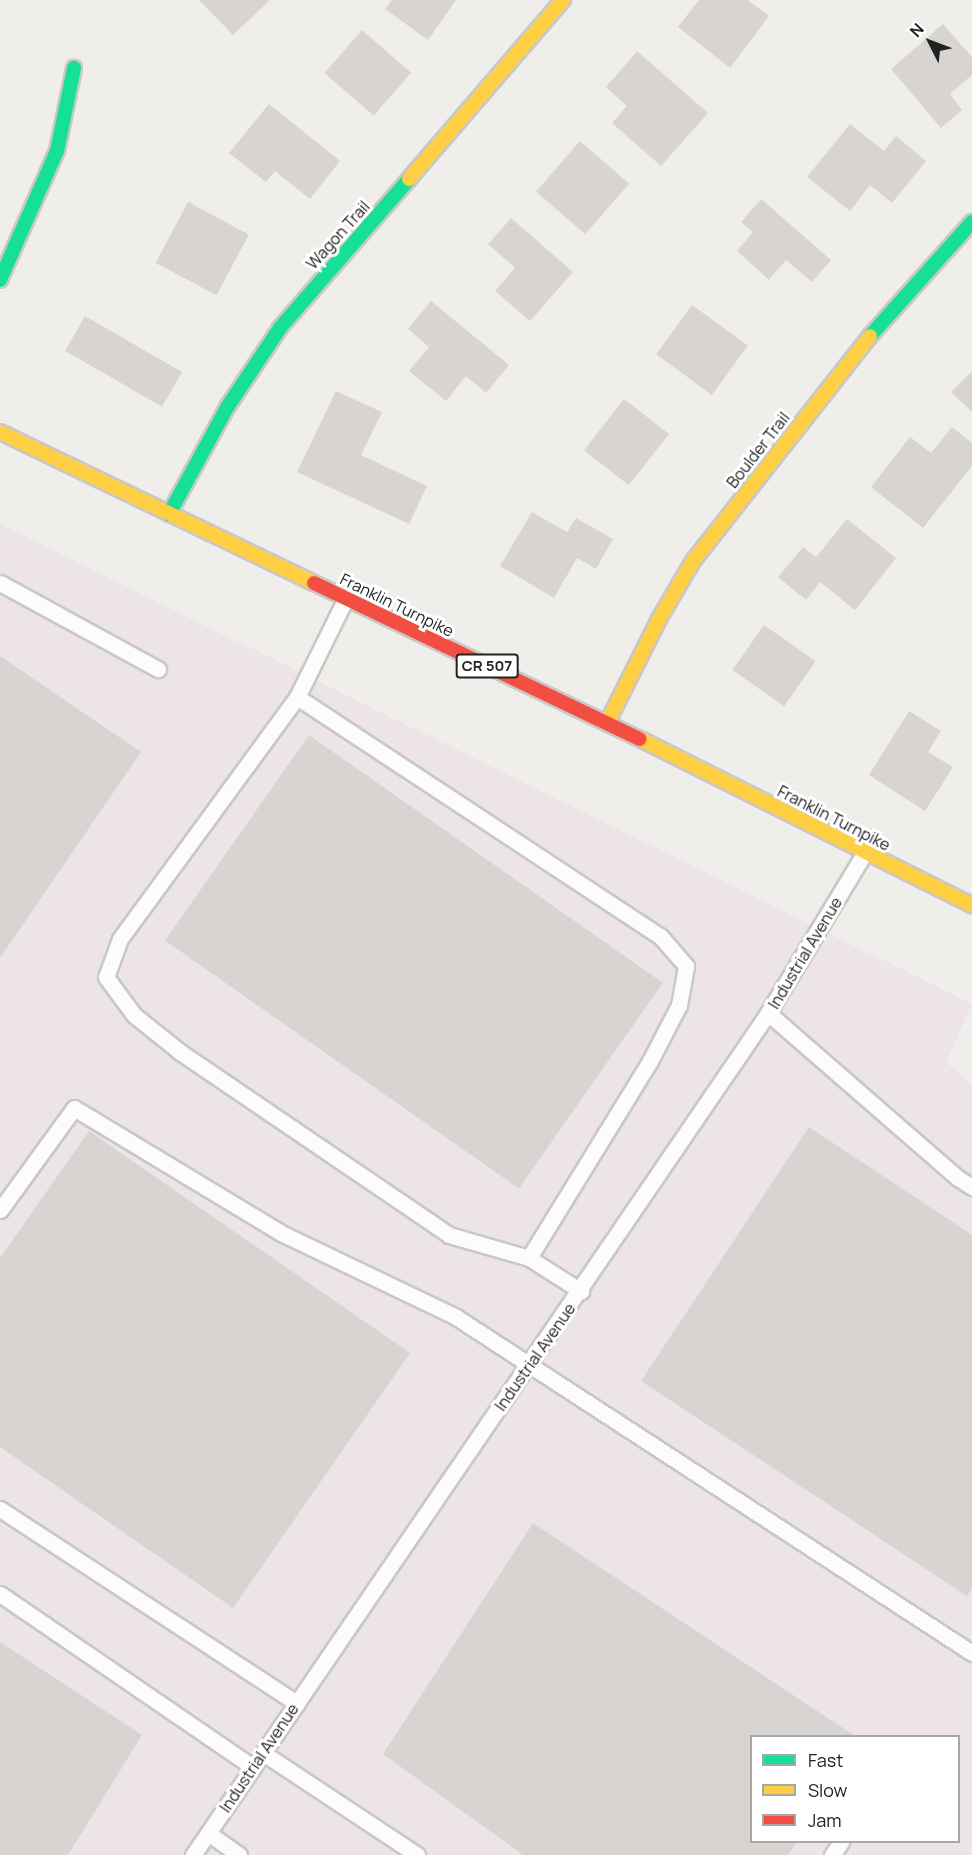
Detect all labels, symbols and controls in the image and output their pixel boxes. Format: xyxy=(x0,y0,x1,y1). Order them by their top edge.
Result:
north arrow xyxy=(900,12,960,72)
text: N xyxy=(905,18,929,42)
street label: Wagon Trail xyxy=(302,197,374,273)
street label: Boulder Trail xyxy=(722,408,794,492)
street label: Franklin Turnpike xyxy=(337,569,457,641)
road number: CR 507 xyxy=(456,654,518,678)
street label: Franklin Turnpike xyxy=(774,781,894,855)
street label: Industrial Avenue xyxy=(764,894,846,1012)
street label: Industrial Avenue xyxy=(491,1299,579,1415)
street label: Industrial Avenue xyxy=(216,1700,302,1816)
legend xyxy=(750,1735,960,1843)
text: Fast xyxy=(808,1748,843,1772)
text: Slow xyxy=(808,1778,847,1802)
text: Jam xyxy=(808,1808,842,1832)

